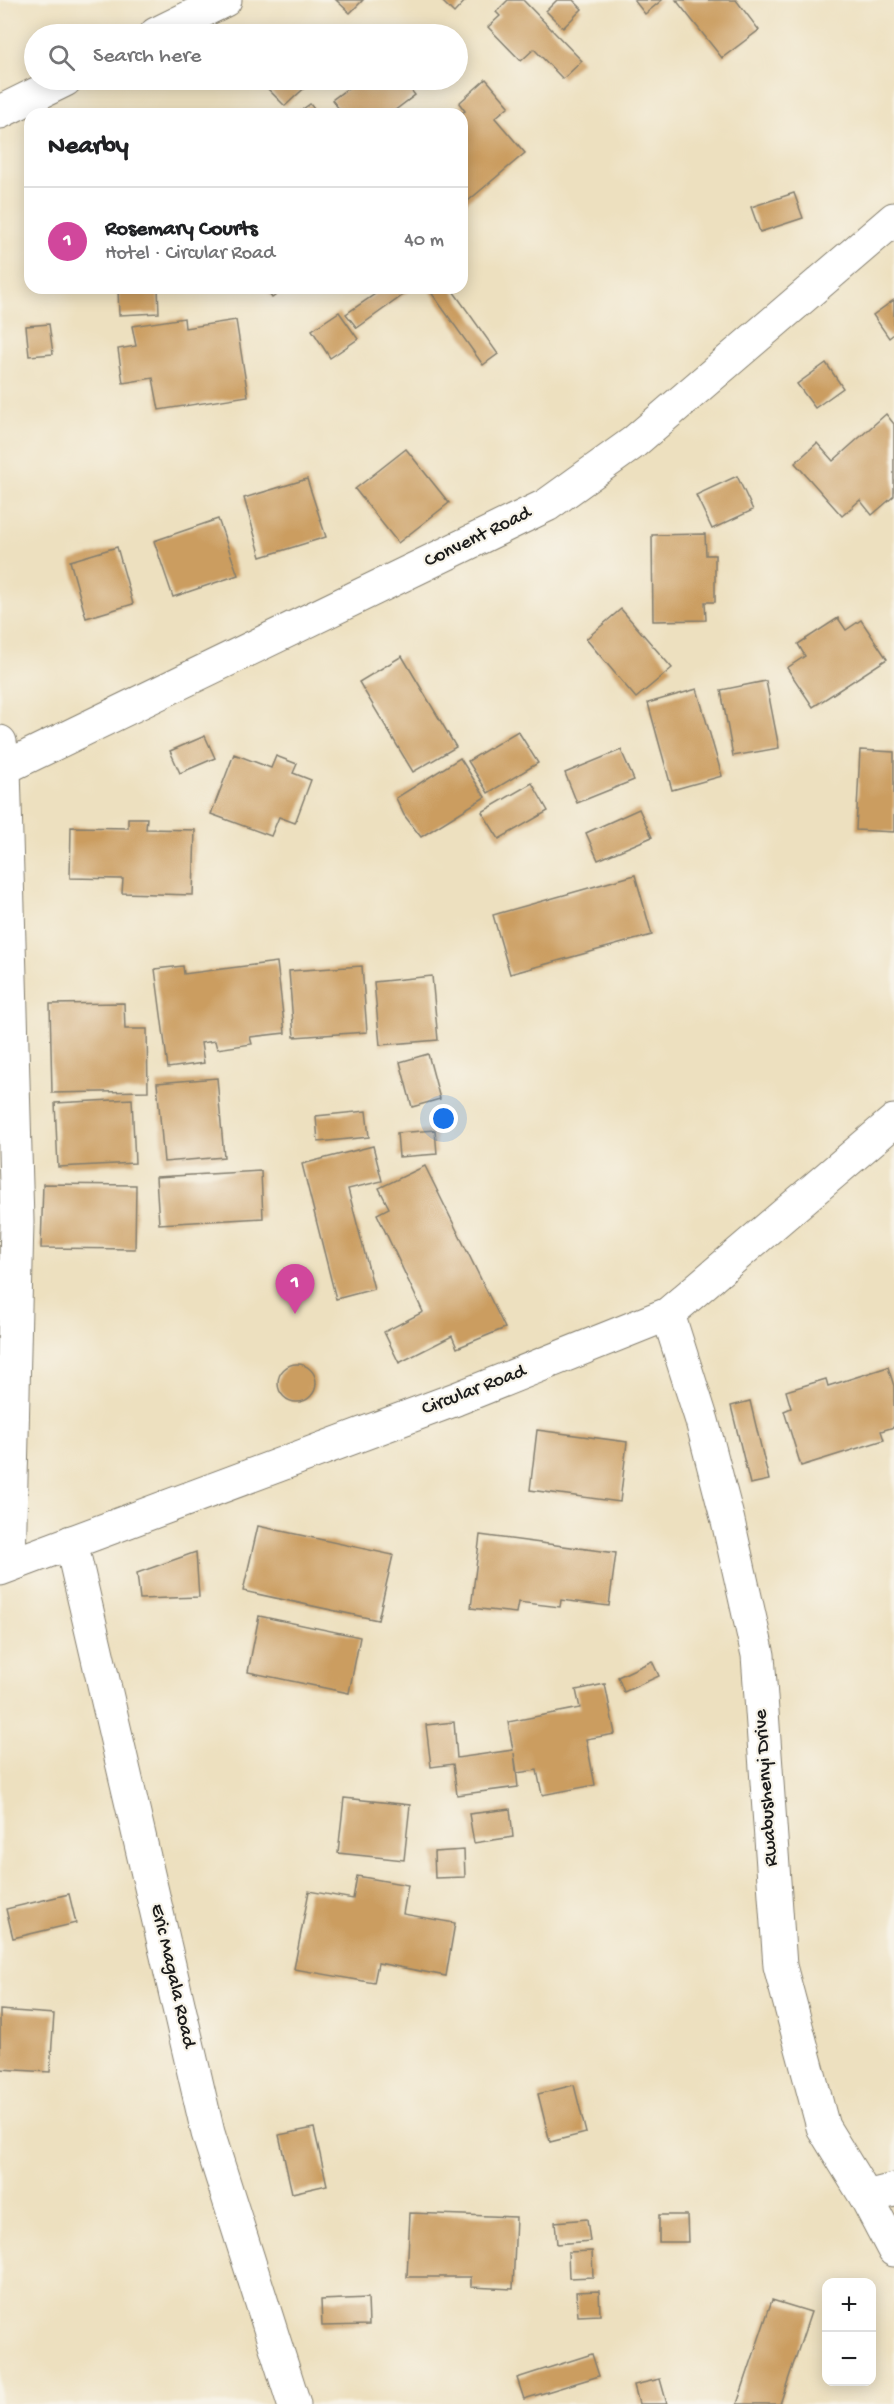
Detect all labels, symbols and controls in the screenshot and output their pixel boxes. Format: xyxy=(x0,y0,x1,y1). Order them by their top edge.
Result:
search box xyxy=(24,24,468,90)
icon: search xyxy=(45,41,78,74)
text: Search here xyxy=(93,44,201,70)
text: Nearby xyxy=(48,132,129,163)
text: Rosemary Courts xyxy=(105,217,258,243)
text: 1 xyxy=(63,230,72,253)
text: 40 m xyxy=(404,230,444,253)
text: Hotel · Circular Road xyxy=(105,243,275,266)
street label: Convent Road xyxy=(421,501,537,574)
your location xyxy=(429,1104,458,1133)
pin: 1 xyxy=(276,1264,314,1314)
street label: Circular Road xyxy=(419,1360,531,1421)
street label: Rwabushenyi Drive xyxy=(750,1708,784,1867)
street label: Eric Magala Road xyxy=(144,1902,200,2052)
map controls xyxy=(822,2278,876,2386)
button: + xyxy=(822,2278,876,2332)
button: − xyxy=(822,2332,876,2386)

